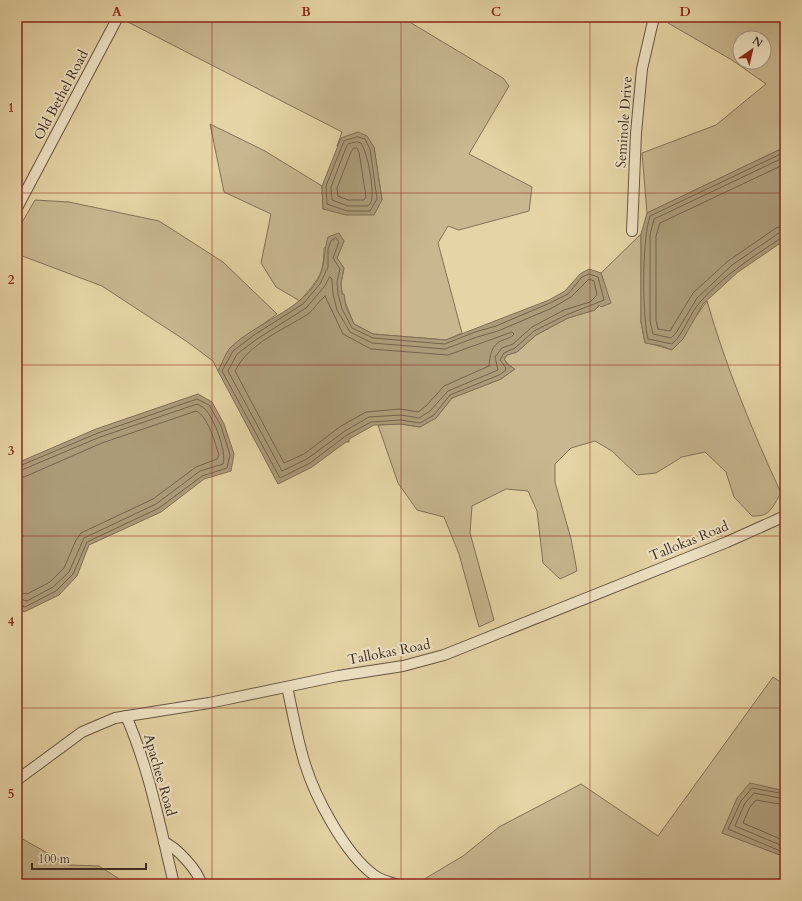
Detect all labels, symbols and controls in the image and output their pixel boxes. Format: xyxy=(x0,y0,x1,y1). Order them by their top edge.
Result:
text: A xyxy=(112,3,122,21)
text: B xyxy=(301,3,311,21)
text: C xyxy=(491,3,501,21)
text: D xyxy=(679,3,691,21)
north arrow xyxy=(732,30,772,70)
text: N xyxy=(749,33,766,51)
street label: Old Bethel Road xyxy=(29,46,93,143)
street label: Seminole Drive xyxy=(611,75,637,169)
text: 1 xyxy=(8,99,14,117)
text: 2 xyxy=(8,271,15,289)
text: 3 xyxy=(8,442,15,460)
street label: Tallokas Road xyxy=(647,516,732,565)
text: 4 xyxy=(8,613,15,631)
street label: Tallokas Road xyxy=(346,635,432,669)
street label: Apachee Road xyxy=(139,732,181,819)
text: 5 xyxy=(8,785,14,803)
scale bar xyxy=(32,845,146,871)
text: 100 m xyxy=(38,851,71,867)

